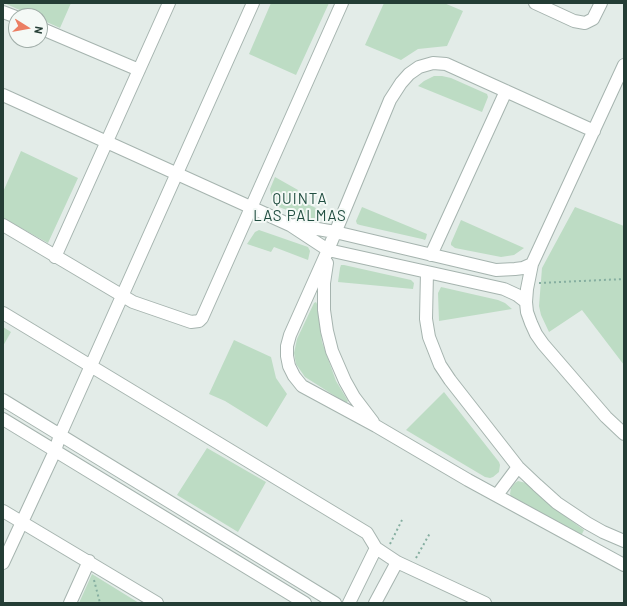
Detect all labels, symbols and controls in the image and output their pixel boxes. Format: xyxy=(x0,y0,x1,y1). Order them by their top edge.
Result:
north arrow xyxy=(8,8,48,48)
text: N xyxy=(32,25,46,35)
district label: QUINTA LAS PALMAS xyxy=(253,190,347,225)

